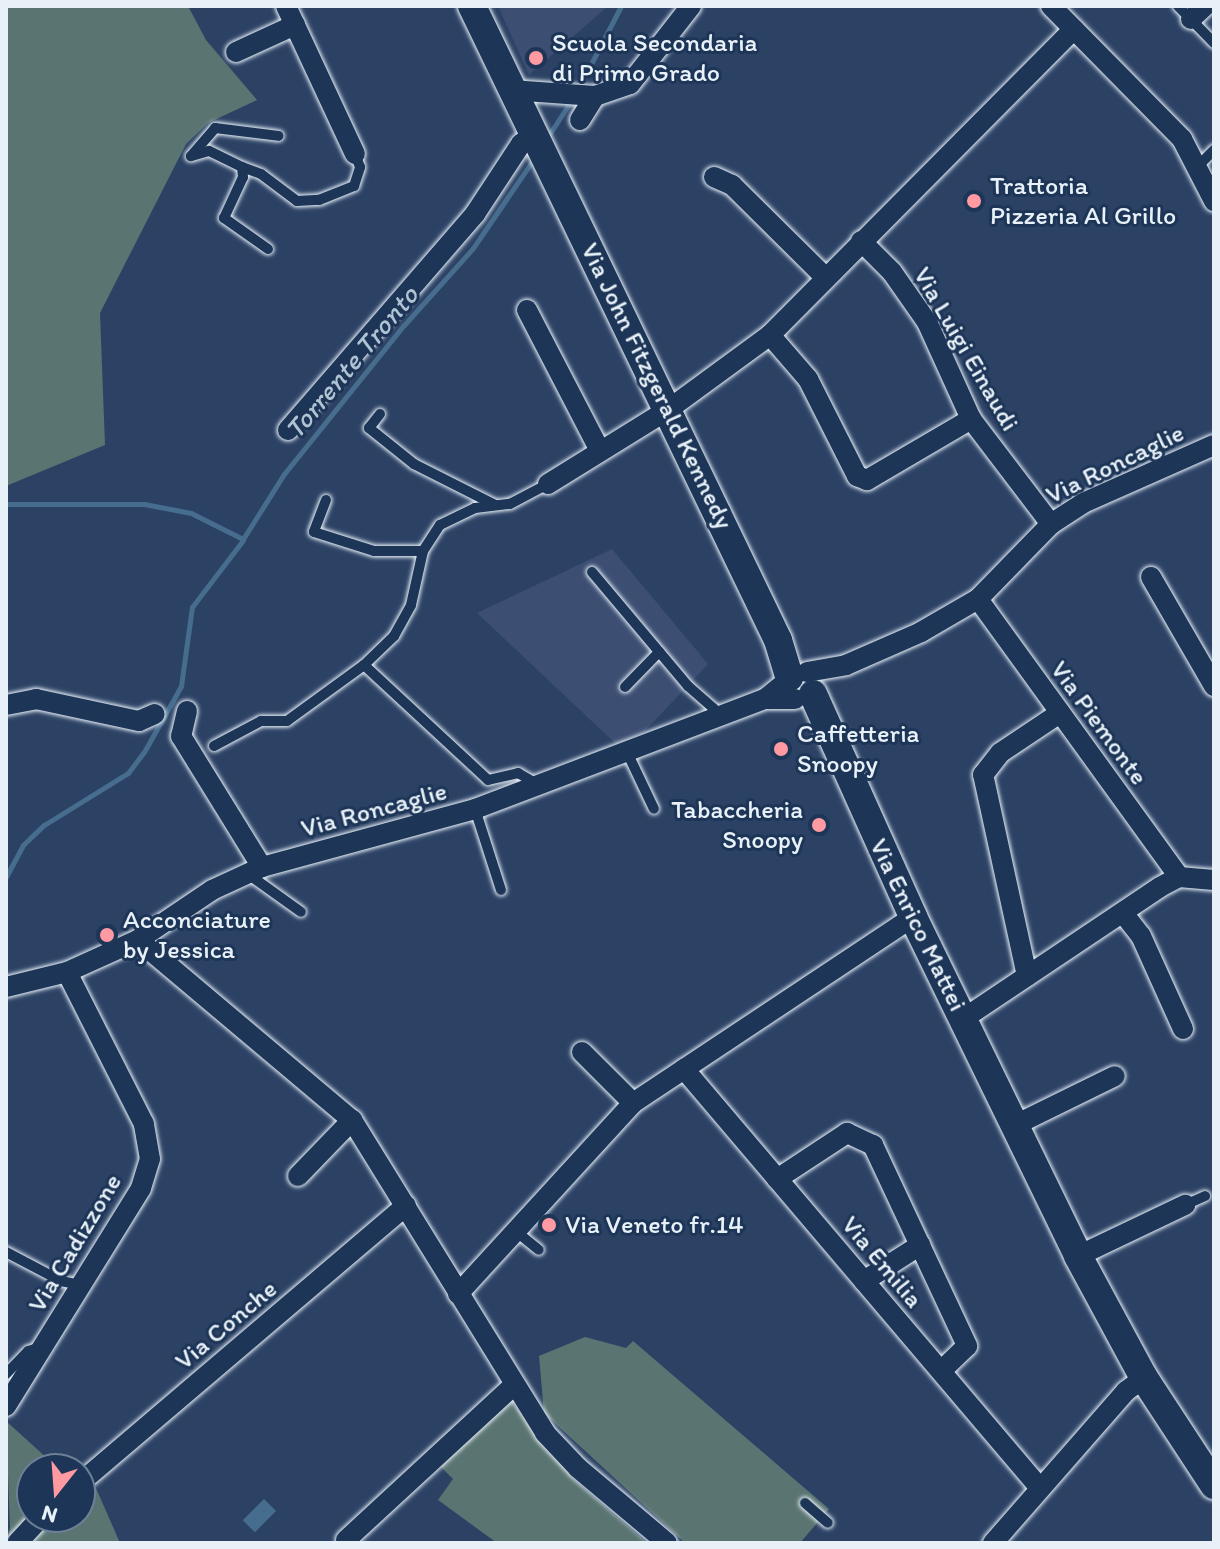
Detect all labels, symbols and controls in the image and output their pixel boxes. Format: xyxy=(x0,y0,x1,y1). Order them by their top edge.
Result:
place label: Scuola Secondaria di Primo Grado xyxy=(552,27,757,88)
marker: Scuola Secondaria di Primo Grado xyxy=(527,49,545,67)
place label: Trattoria Pizzeria Al Grillo xyxy=(990,170,1177,232)
marker: Trattoria Pizzeria Al Grillo xyxy=(965,192,983,210)
street label: Via John Fitzgerald Kennedy xyxy=(574,238,740,534)
street label: Via Luigi Einaudi xyxy=(907,262,1025,436)
water label: Torrente Tronto xyxy=(278,279,424,445)
street label: Via Roncaglie xyxy=(1041,417,1189,511)
street label: Via Piemonte xyxy=(1044,655,1154,791)
place label: Caffetteria Snoopy xyxy=(797,718,919,780)
marker: Caffetteria Snoopy xyxy=(772,740,790,758)
street label: Via Roncaglie xyxy=(298,776,450,844)
place label: Tabaccheria Snoopy xyxy=(671,794,803,856)
marker: Tabaccheria Snoopy xyxy=(810,816,828,834)
street label: Via Enrico Mattei xyxy=(863,833,973,1017)
place label: Acconciature by Jessica xyxy=(123,904,271,966)
marker: Acconciature by Jessica xyxy=(98,926,116,944)
street label: Via Cadizzone xyxy=(21,1168,129,1318)
place label: Via Veneto fr.14 xyxy=(565,1209,742,1241)
street label: Via Emilia xyxy=(834,1209,930,1315)
marker: Via Veneto fr.14 xyxy=(540,1216,558,1234)
street label: Via Conche xyxy=(169,1273,283,1377)
north arrow xyxy=(16,1453,96,1533)
text: N xyxy=(38,1499,60,1530)

